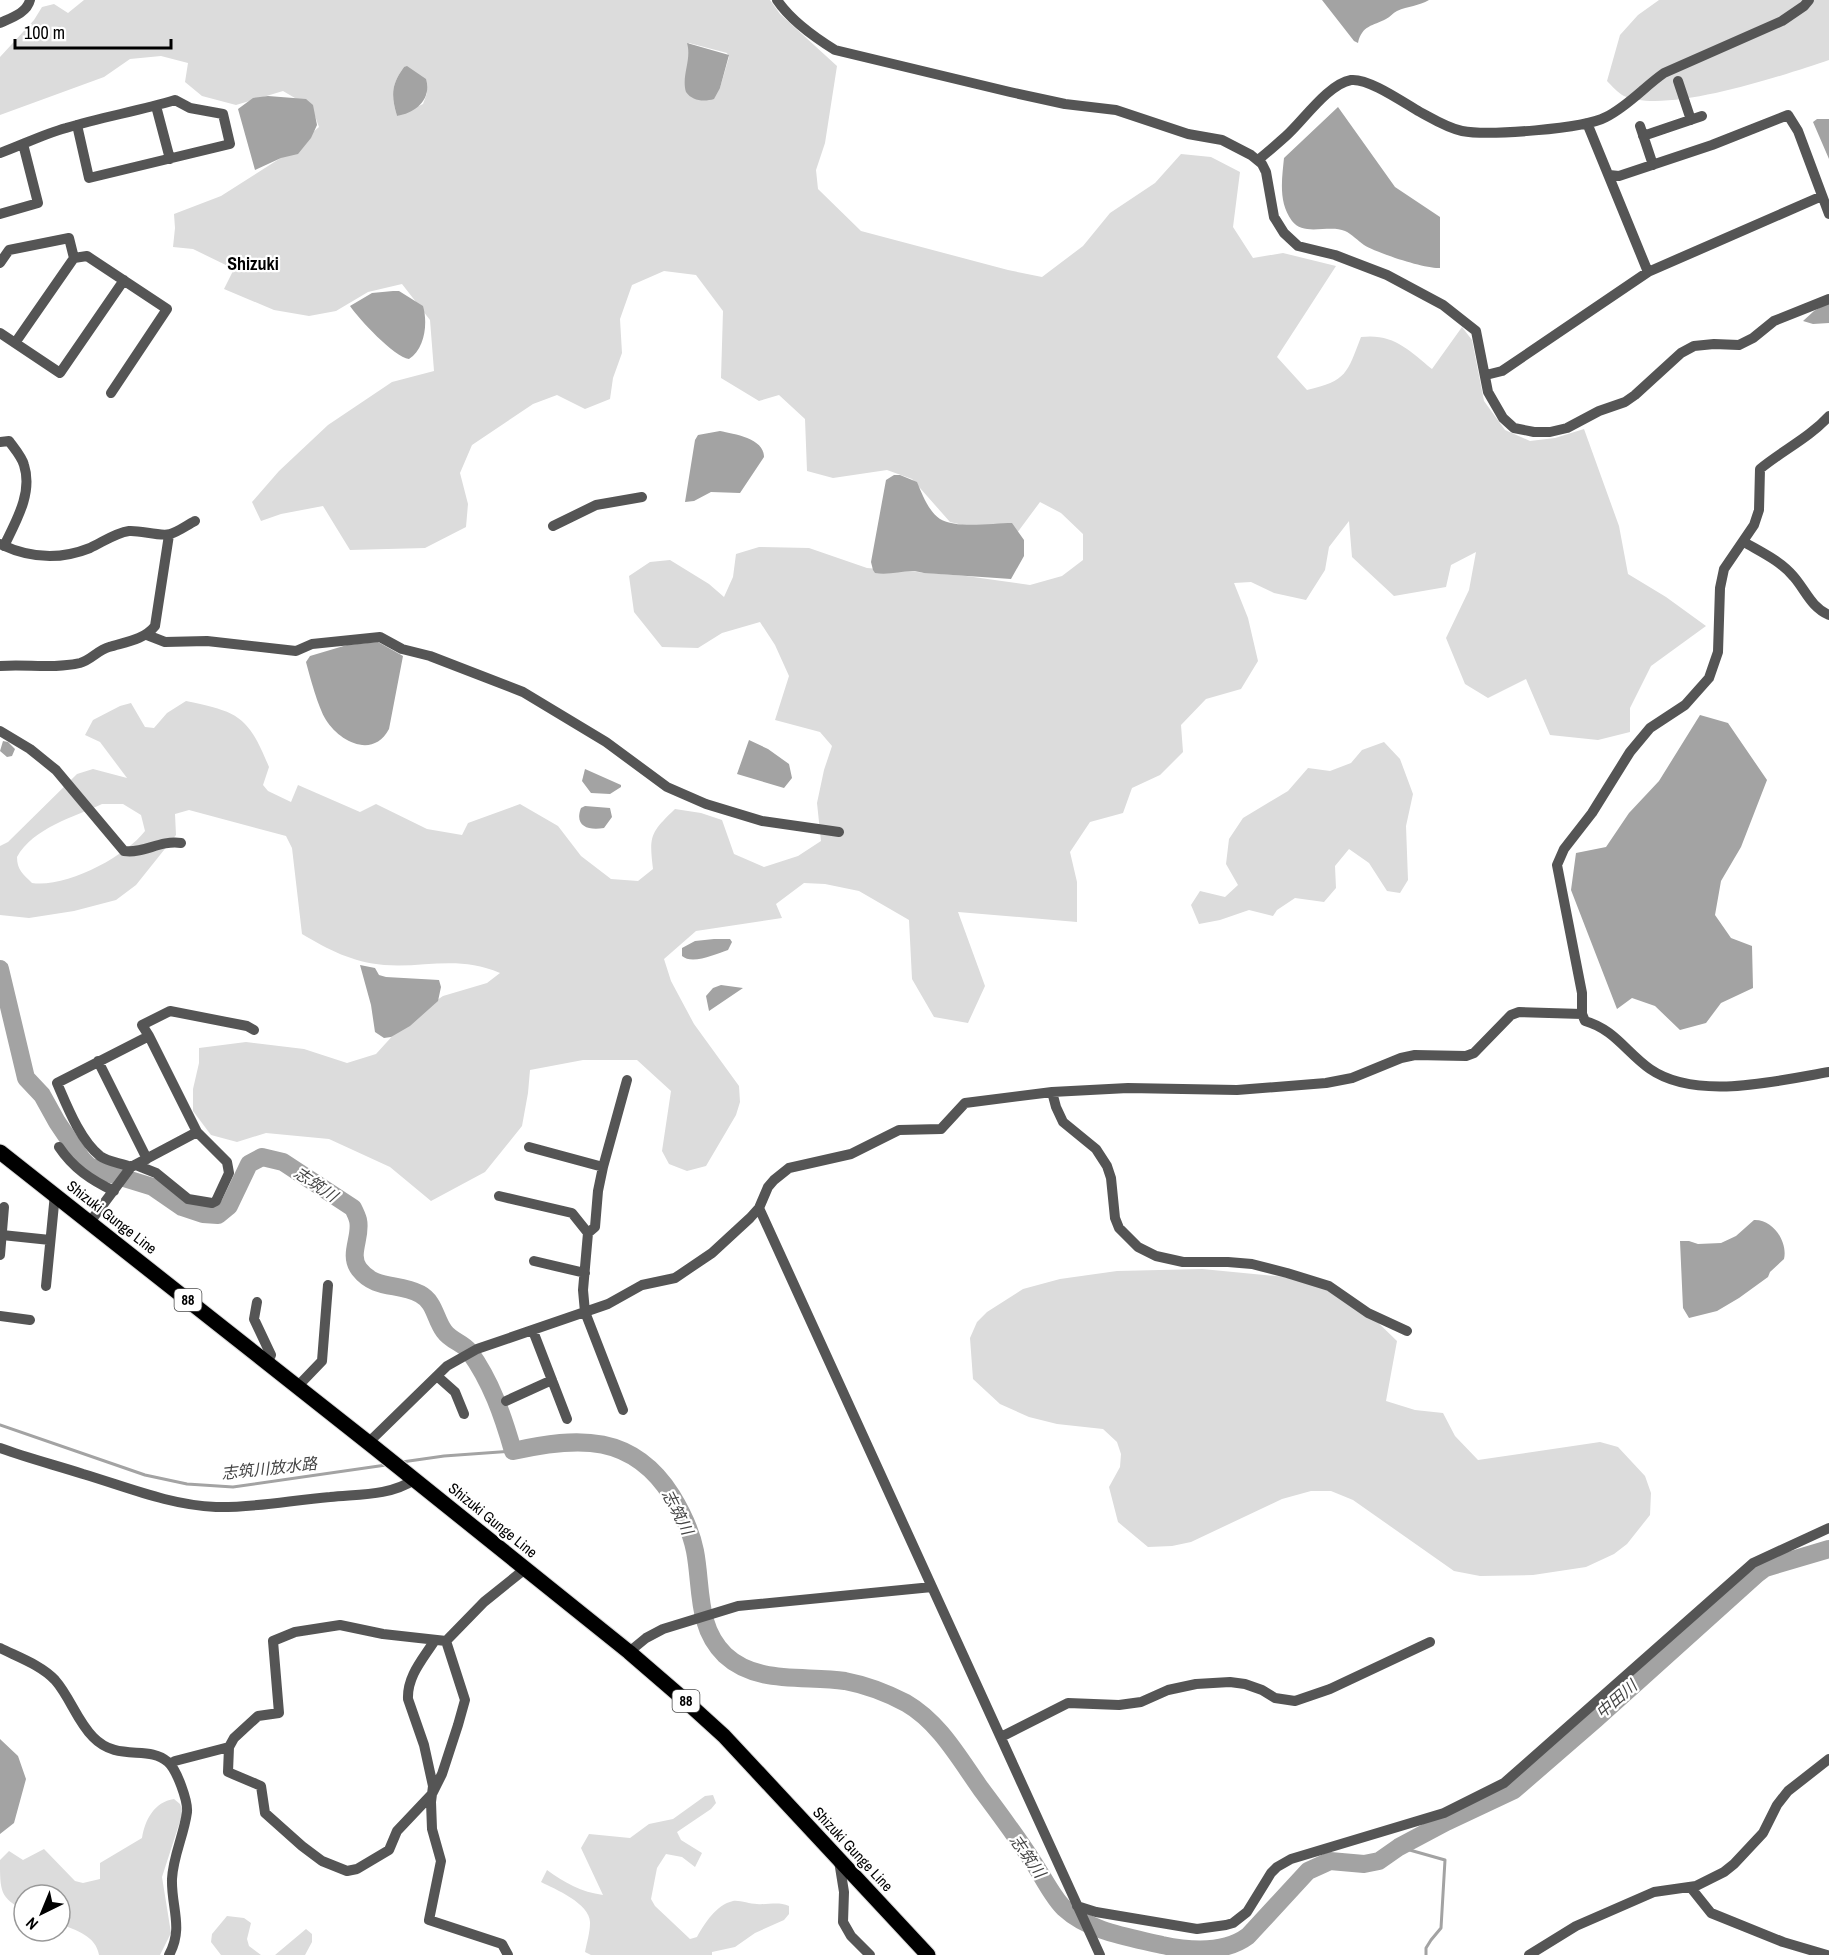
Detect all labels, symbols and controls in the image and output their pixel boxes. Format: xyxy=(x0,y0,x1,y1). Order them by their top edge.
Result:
scale bar xyxy=(15,12,171,50)
text: 100 m xyxy=(24,20,65,45)
district label: Shizuki xyxy=(227,251,279,276)
water label: 志筑川 xyxy=(290,1161,344,1208)
street label: Shizuki Gunge Line xyxy=(63,1175,161,1259)
road number: 88 xyxy=(174,1289,201,1311)
water label: 志筑川放水路 xyxy=(220,1452,320,1484)
street label: Shizuki Gunge Line xyxy=(444,1478,542,1562)
water label: 志筑川 xyxy=(657,1486,700,1540)
water label: 中田川 xyxy=(1591,1674,1643,1723)
road number: 88 xyxy=(672,1690,700,1712)
street label: Shizuki Gunge Line xyxy=(808,1802,898,1896)
water label: 志筑川 xyxy=(1005,1830,1052,1884)
north arrow xyxy=(12,1883,72,1943)
text: N xyxy=(21,1913,43,1935)

